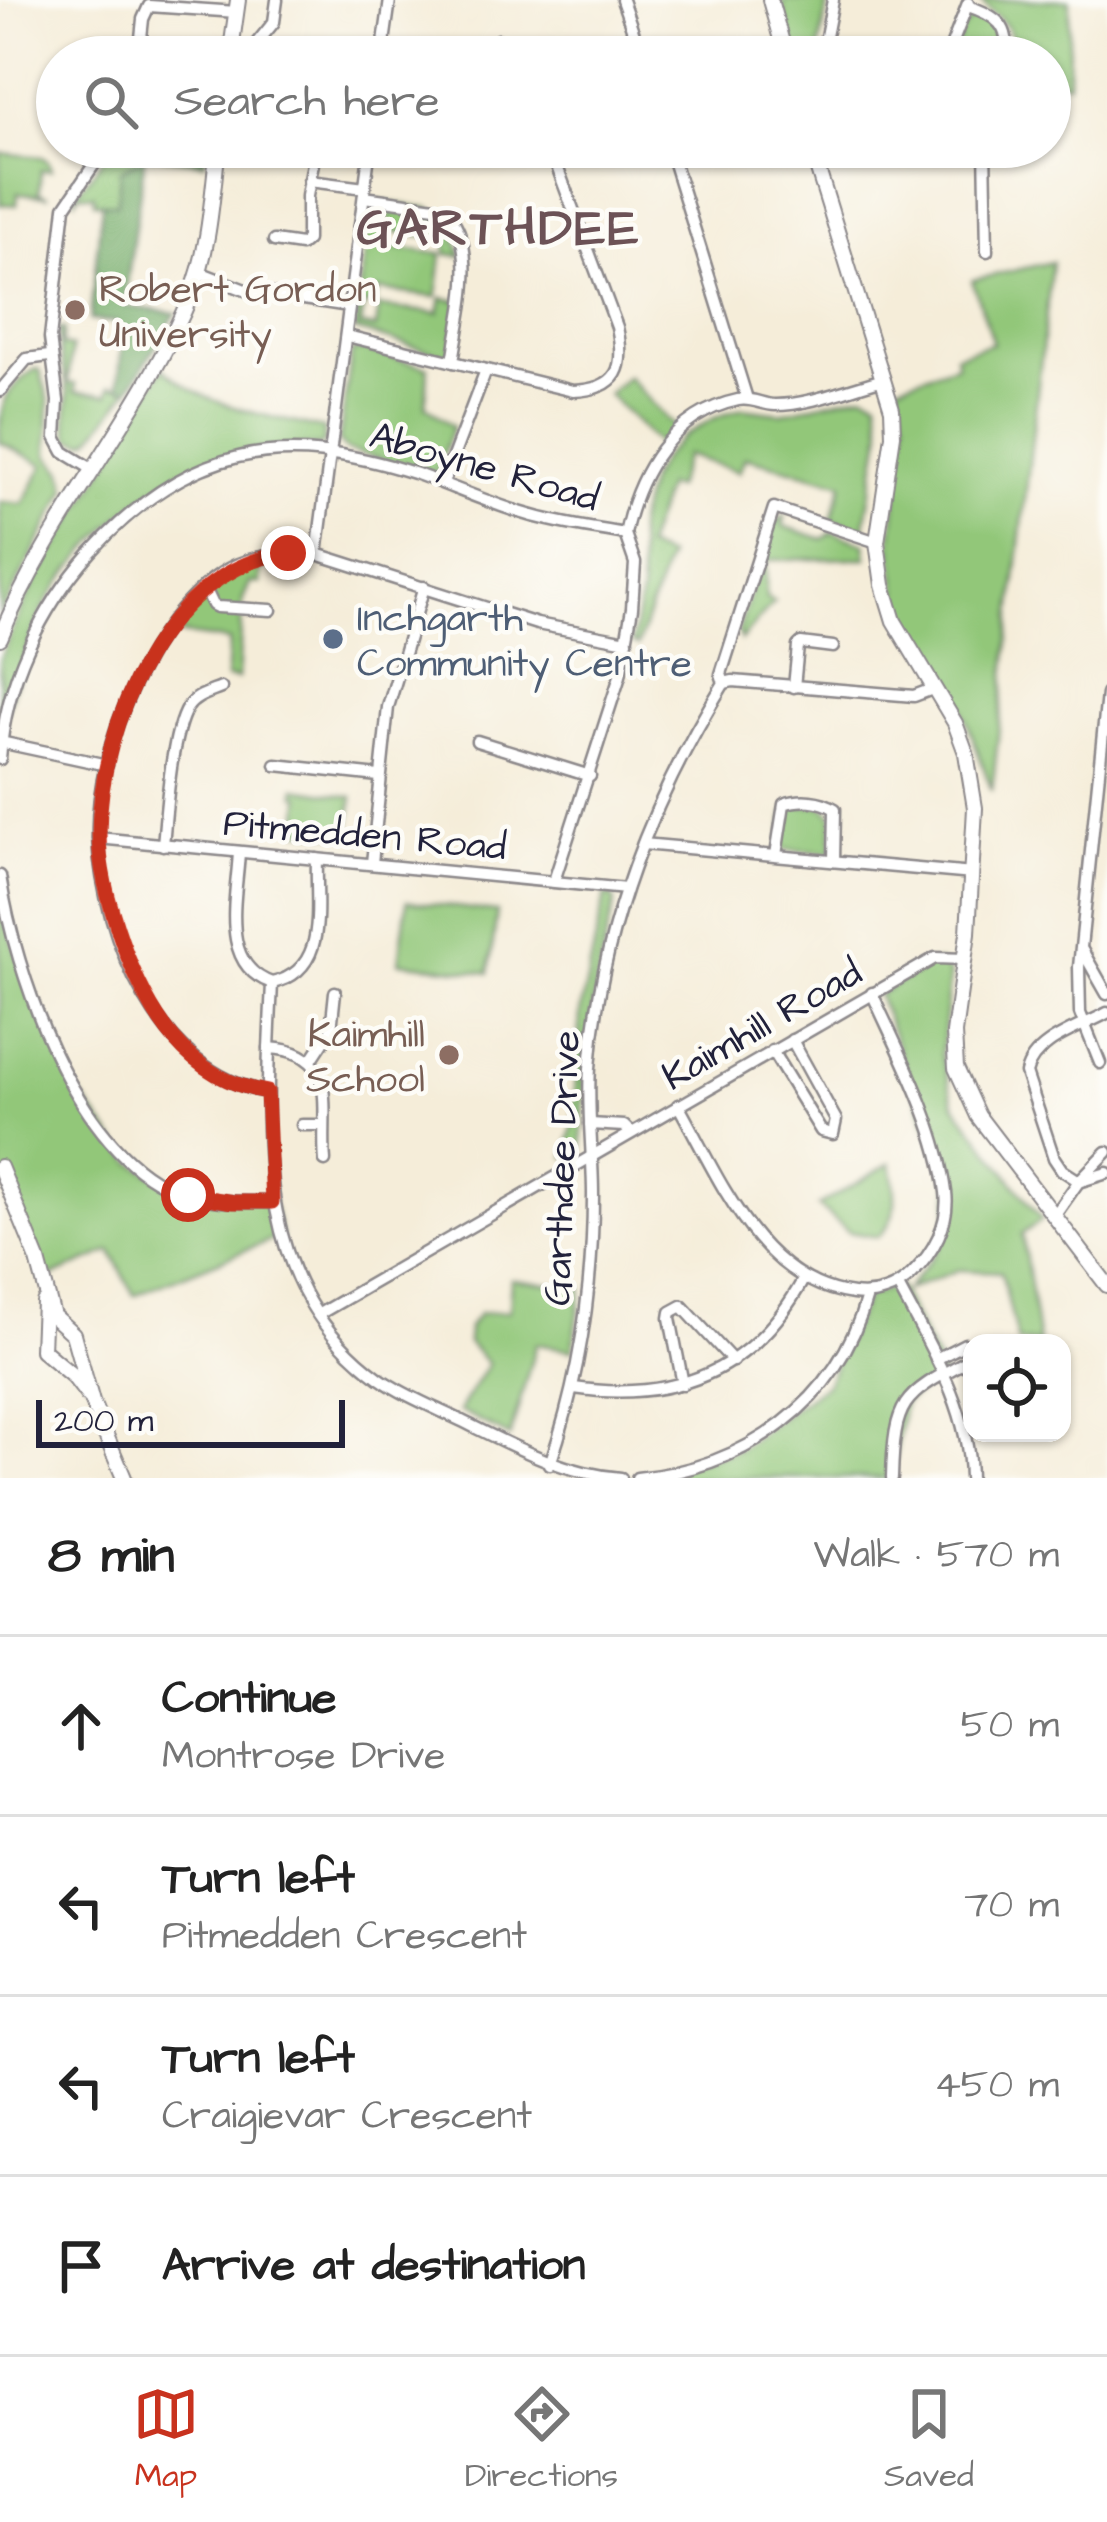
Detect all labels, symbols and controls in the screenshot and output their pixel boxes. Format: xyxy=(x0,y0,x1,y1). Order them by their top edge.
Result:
search box xyxy=(36,36,1071,168)
icon: search xyxy=(78,69,144,135)
text: Search here xyxy=(174,71,440,133)
district label: GARTHDEE xyxy=(357,194,641,265)
place label: Robert Gordon University xyxy=(99,264,377,364)
marker: Robert Gordon University xyxy=(62,297,88,323)
street label: Aboyne Road xyxy=(363,409,605,527)
route end xyxy=(261,526,315,580)
place label: Inchgarth Community Centre xyxy=(357,593,692,693)
marker: Inchgarth Community Centre xyxy=(320,626,346,652)
street label: Pitmedden Road xyxy=(221,797,508,875)
street label: Kaimhill Road xyxy=(653,947,872,1105)
place label: Kaimhill School xyxy=(306,1009,425,1108)
street label: Garthdee Drive xyxy=(531,1030,595,1307)
marker: Kaimhill School xyxy=(436,1042,462,1068)
route start xyxy=(161,1168,215,1222)
map controls xyxy=(963,1334,1071,1442)
button: locate xyxy=(963,1334,1071,1442)
scale bar xyxy=(36,1394,345,1447)
text: 200 m xyxy=(54,1398,153,1444)
text: 8 min xyxy=(48,1521,174,1592)
text: Walk · 570 m xyxy=(813,1529,1059,1583)
text: Continue xyxy=(162,1668,336,1730)
icon: ahead xyxy=(48,1693,114,1759)
text: 50 m xyxy=(961,1699,1059,1753)
text: Montrose Drive xyxy=(162,1730,445,1784)
text: Turn left xyxy=(162,1848,355,1910)
icon: left xyxy=(48,1873,114,1939)
text: 70 m xyxy=(964,1879,1059,1933)
text: Pitmedden Crescent xyxy=(162,1910,527,1964)
text: Turn left xyxy=(162,2028,355,2090)
icon: left xyxy=(48,2053,114,2119)
text: 450 m xyxy=(934,2059,1059,2113)
text: Craigievar Crescent xyxy=(162,2090,532,2144)
icon: arrive xyxy=(48,2233,114,2299)
text: Arrive at destination xyxy=(162,2235,585,2297)
tab: Map xyxy=(133,2381,199,2499)
tab: Directions xyxy=(465,2381,618,2499)
tab: Saved xyxy=(884,2381,974,2499)

